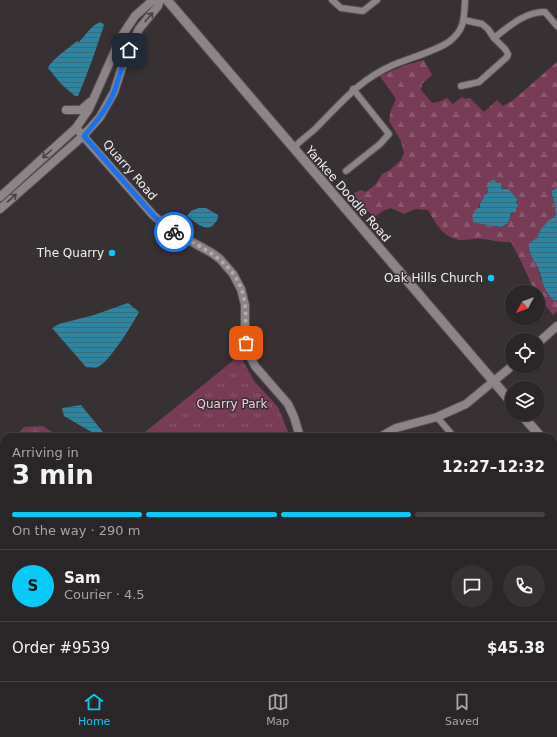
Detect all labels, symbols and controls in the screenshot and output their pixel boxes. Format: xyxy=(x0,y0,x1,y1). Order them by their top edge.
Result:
one-way arrow xyxy=(144,12,153,23)
pin xyxy=(112,33,146,67)
icon: home xyxy=(118,39,140,61)
street label: Quarry Road xyxy=(100,137,160,203)
street label: Yankee Doodle Road xyxy=(302,143,393,245)
one-way arrow xyxy=(42,149,52,159)
one-way arrow xyxy=(7,193,17,203)
courier xyxy=(154,212,194,252)
icon: bike xyxy=(163,221,185,243)
place label: The Quarry xyxy=(36,246,104,260)
marker: The Quarry xyxy=(107,248,117,258)
place label: Oak Hills Church xyxy=(384,271,483,285)
marker: Oak Hills Church xyxy=(486,273,496,283)
north arrow xyxy=(505,285,545,325)
map controls xyxy=(505,285,545,421)
pin xyxy=(229,326,263,360)
icon: bag xyxy=(235,332,257,354)
button: locate xyxy=(505,333,545,373)
button: layers xyxy=(505,381,545,421)
park label: Quarry Park xyxy=(197,397,268,411)
text: Arriving in xyxy=(12,445,79,460)
text: 12:27–12:32 xyxy=(442,458,545,476)
text: 3 min xyxy=(12,460,94,490)
text: On the way · 290 m xyxy=(12,523,140,538)
button: chat xyxy=(451,565,493,607)
button: phone xyxy=(503,565,545,607)
text: Sam xyxy=(64,569,101,587)
text: S xyxy=(28,577,38,595)
text: Courier · 4.5 xyxy=(64,587,145,602)
text: Order #9539 xyxy=(12,639,110,657)
text: $45.38 xyxy=(487,639,545,657)
tab: Home xyxy=(78,691,110,728)
tab: Map xyxy=(266,691,289,728)
tab: Saved xyxy=(445,691,479,728)

